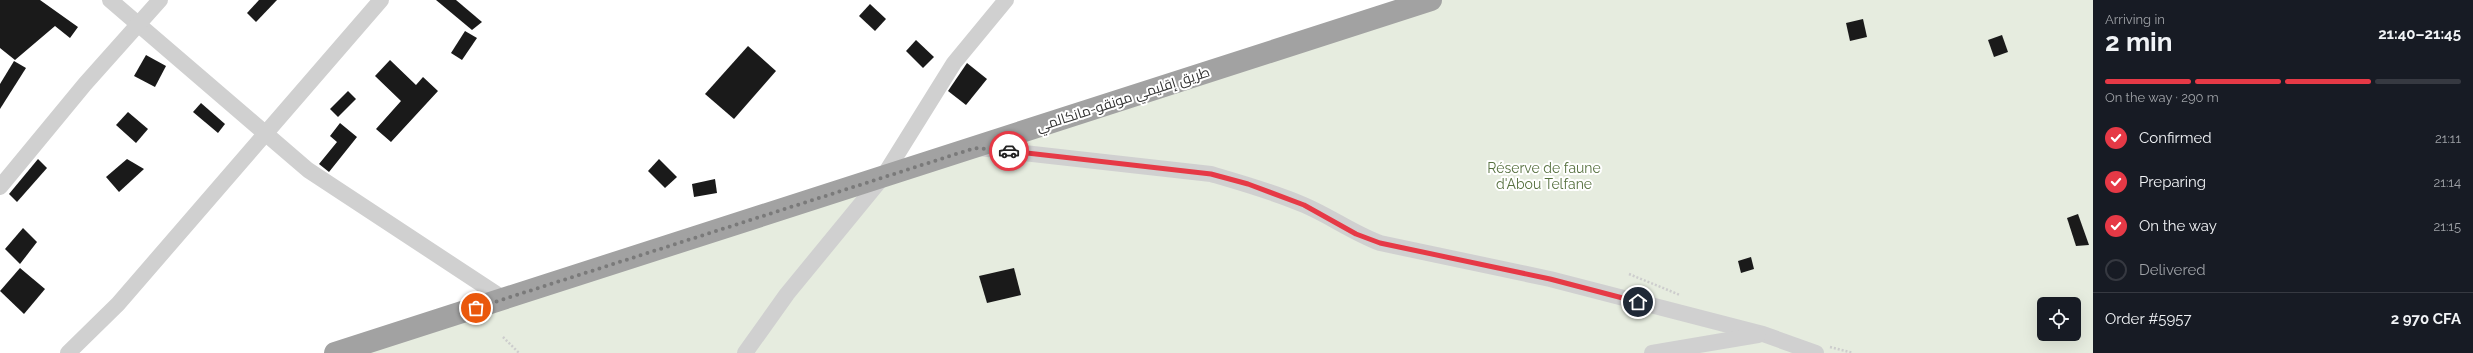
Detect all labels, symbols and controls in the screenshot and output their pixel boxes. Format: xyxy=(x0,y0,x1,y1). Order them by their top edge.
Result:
text: Arriving in xyxy=(2105,12,2165,27)
text: 21:40–21:45 xyxy=(2378,25,2461,43)
text: 2 min xyxy=(2105,27,2172,57)
street label: طريق إقليمي مونقو-مانكالمي xyxy=(1034,63,1213,138)
text: On the way · 290 m xyxy=(2105,90,2219,105)
icon: check xyxy=(2105,127,2127,149)
text: Confirmed xyxy=(2139,129,2212,147)
courier xyxy=(989,131,1029,171)
text: 21:11 xyxy=(2435,131,2461,146)
icon: car xyxy=(998,140,1020,162)
park label: Réserve de faune d'Abou Telfane xyxy=(1487,160,1601,192)
icon: check xyxy=(2105,171,2127,193)
text: Preparing xyxy=(2139,173,2206,191)
text: 21:14 xyxy=(2434,175,2461,190)
icon: check xyxy=(2105,215,2127,237)
text: On the way xyxy=(2139,217,2217,235)
text: 21:15 xyxy=(2434,219,2461,234)
text: Delivered xyxy=(2139,261,2206,279)
pin xyxy=(1621,285,1655,319)
pin xyxy=(459,291,493,325)
icon: home xyxy=(1627,291,1649,313)
icon: bag xyxy=(465,297,487,319)
map controls xyxy=(2037,297,2081,341)
button: locate xyxy=(2037,297,2081,341)
text: Order #5957 xyxy=(2105,310,2191,328)
text: 2 970 CFA xyxy=(2391,310,2461,328)

